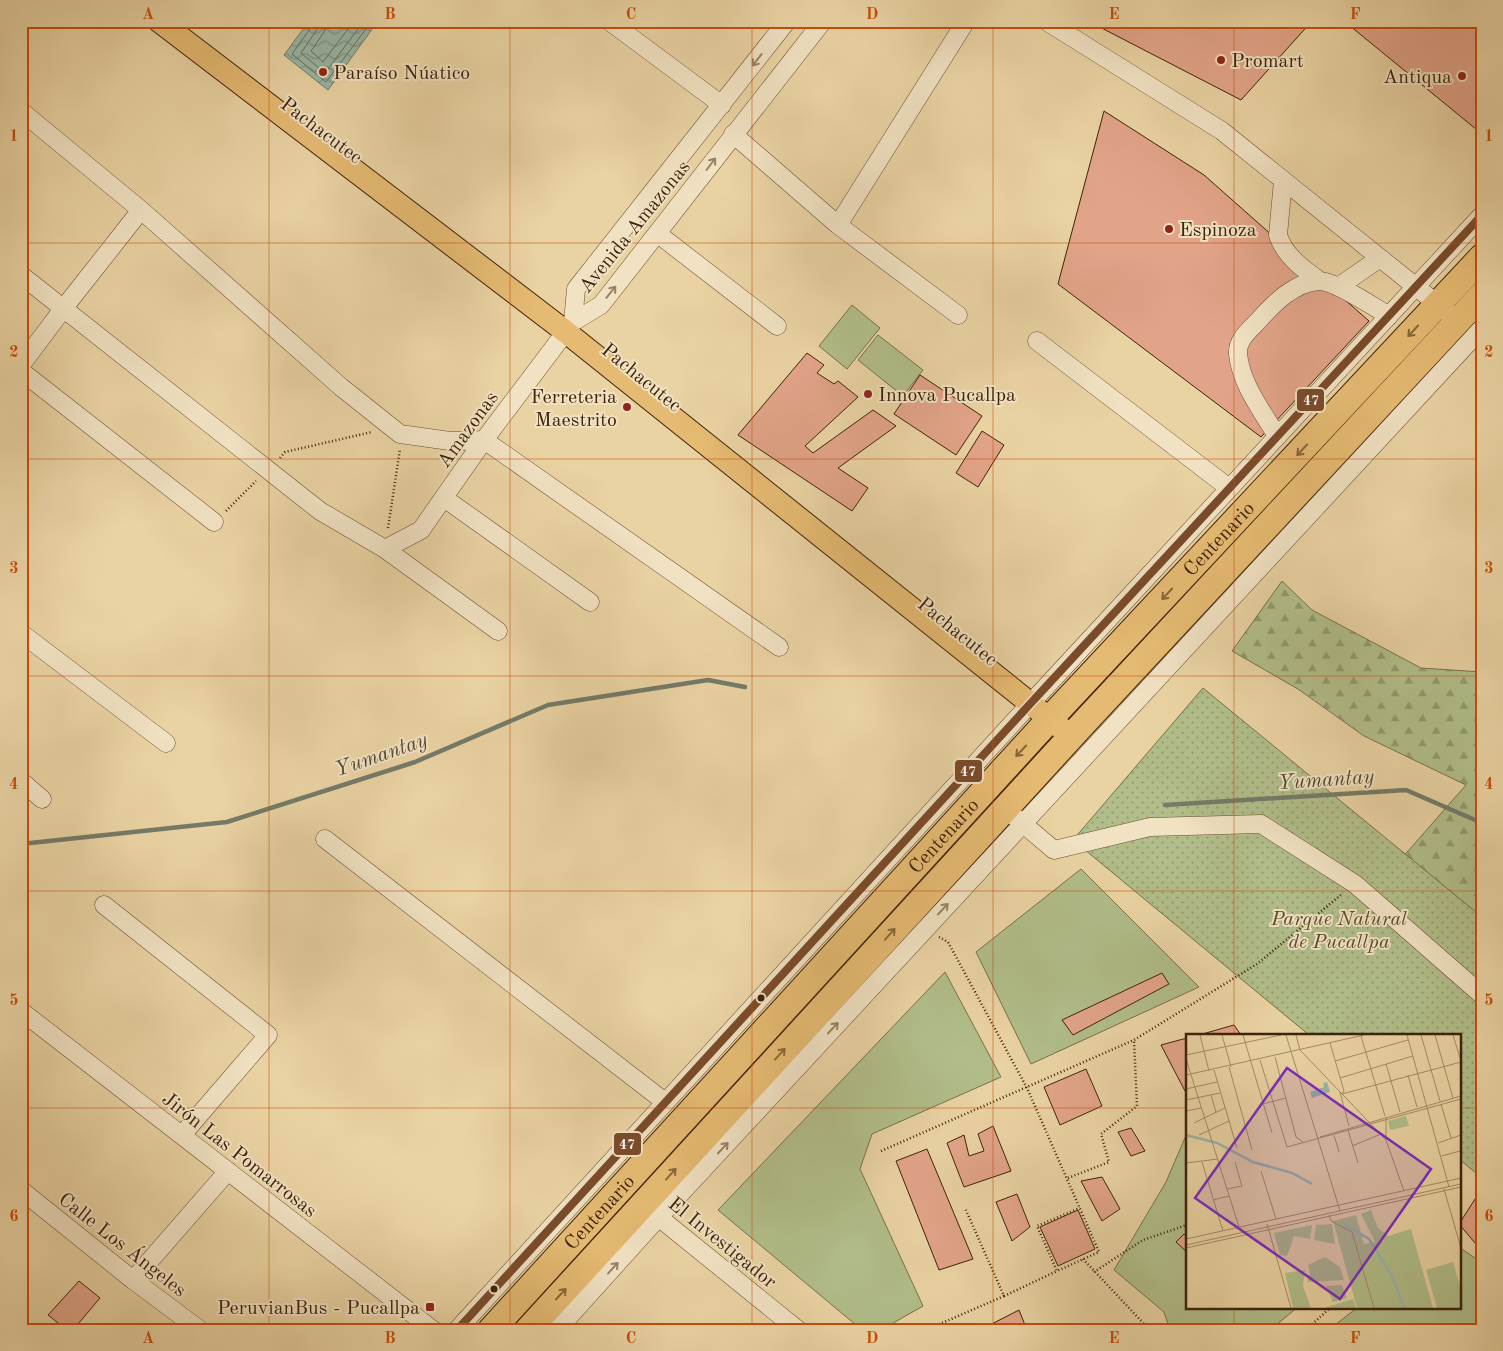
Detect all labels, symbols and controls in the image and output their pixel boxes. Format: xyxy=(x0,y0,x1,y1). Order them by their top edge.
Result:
text: A xyxy=(142,7,154,23)
text: B xyxy=(384,7,396,23)
text: C xyxy=(626,7,636,23)
text: D xyxy=(866,7,878,23)
text: E xyxy=(1108,7,1120,23)
text: F xyxy=(1350,7,1361,23)
place label: Promart xyxy=(1231,52,1304,72)
one-way arrow xyxy=(752,53,763,66)
marker: Promart xyxy=(1215,54,1227,66)
place label: Paraíso Núatico xyxy=(333,64,470,84)
marker: Paraíso Núatico xyxy=(317,66,329,78)
place label: Antiqua xyxy=(1383,68,1452,88)
marker: Antiqua xyxy=(1456,70,1468,82)
street label: Pachacutec xyxy=(276,95,366,169)
text: 1 xyxy=(9,129,19,145)
text: 1 xyxy=(1484,129,1494,145)
street label: Avenida Amazonas xyxy=(576,157,695,297)
one-way arrow xyxy=(706,157,716,171)
place label: Espinoza xyxy=(1179,221,1257,241)
marker: Espinoza xyxy=(1163,223,1175,235)
one-way arrow xyxy=(606,286,617,299)
one-way arrow xyxy=(1407,325,1419,337)
street label: Pachacutec xyxy=(597,340,685,417)
text: 2 xyxy=(9,345,19,361)
text: 2 xyxy=(1484,345,1494,361)
place label: Innova Pucallpa xyxy=(878,386,1016,406)
street label: Amazonas xyxy=(434,388,503,472)
place label: Ferreteria Maestrito xyxy=(530,388,617,431)
marker: Innova Pucallpa xyxy=(862,388,874,400)
line badge: 47 xyxy=(1296,388,1325,412)
text: 47 xyxy=(1303,394,1319,408)
marker: Ferreteria Maestrito xyxy=(621,401,633,413)
one-way arrow xyxy=(1296,443,1308,456)
street label: Centenario xyxy=(1181,499,1259,581)
text: 3 xyxy=(9,561,19,577)
text: 3 xyxy=(1484,561,1494,577)
one-way arrow xyxy=(1161,587,1173,600)
street label: Pachacutec xyxy=(913,594,1001,671)
water label: Yumantay xyxy=(333,730,431,781)
one-way arrow xyxy=(1015,745,1027,758)
line badge: 47 xyxy=(954,759,983,783)
text: 47 xyxy=(960,765,976,779)
water label: Yumantay xyxy=(1277,767,1375,794)
text: 4 xyxy=(9,777,19,793)
text: 4 xyxy=(1484,777,1494,793)
street label: Centenario xyxy=(906,796,984,878)
one-way arrow xyxy=(937,903,949,916)
park label: Parque Natural de Pucallpa xyxy=(1270,910,1407,953)
one-way arrow xyxy=(884,928,896,941)
text: 5 xyxy=(9,993,19,1009)
unlabelled marker xyxy=(756,993,766,1003)
text: 5 xyxy=(1484,993,1494,1009)
one-way arrow xyxy=(827,1022,839,1035)
inset map xyxy=(1186,1034,1460,1308)
one-way arrow xyxy=(775,1048,786,1061)
street label: Jirón Las Pomarrosas xyxy=(158,1089,320,1222)
line badge: 47 xyxy=(613,1132,642,1156)
text: 47 xyxy=(619,1138,635,1152)
one-way arrow xyxy=(717,1141,729,1154)
one-way arrow xyxy=(665,1168,677,1180)
street label: Centenario xyxy=(561,1172,640,1255)
street label: Calle Los Ángeles xyxy=(54,1187,191,1301)
street label: El Investigador xyxy=(664,1194,780,1293)
text: 6 xyxy=(9,1209,19,1225)
text: 6 xyxy=(1484,1209,1494,1225)
one-way arrow xyxy=(607,1261,619,1274)
unlabelled marker xyxy=(489,1284,499,1294)
one-way arrow xyxy=(555,1287,567,1300)
place label: PeruvianBus - Pucallpa xyxy=(217,1299,420,1319)
marker: PeruvianBus - Pucallpa xyxy=(424,1301,436,1313)
text: A xyxy=(142,1331,154,1347)
text: B xyxy=(384,1331,396,1347)
text: C xyxy=(626,1331,636,1347)
text: D xyxy=(866,1331,878,1347)
text: E xyxy=(1108,1331,1120,1347)
text: F xyxy=(1350,1331,1361,1347)

